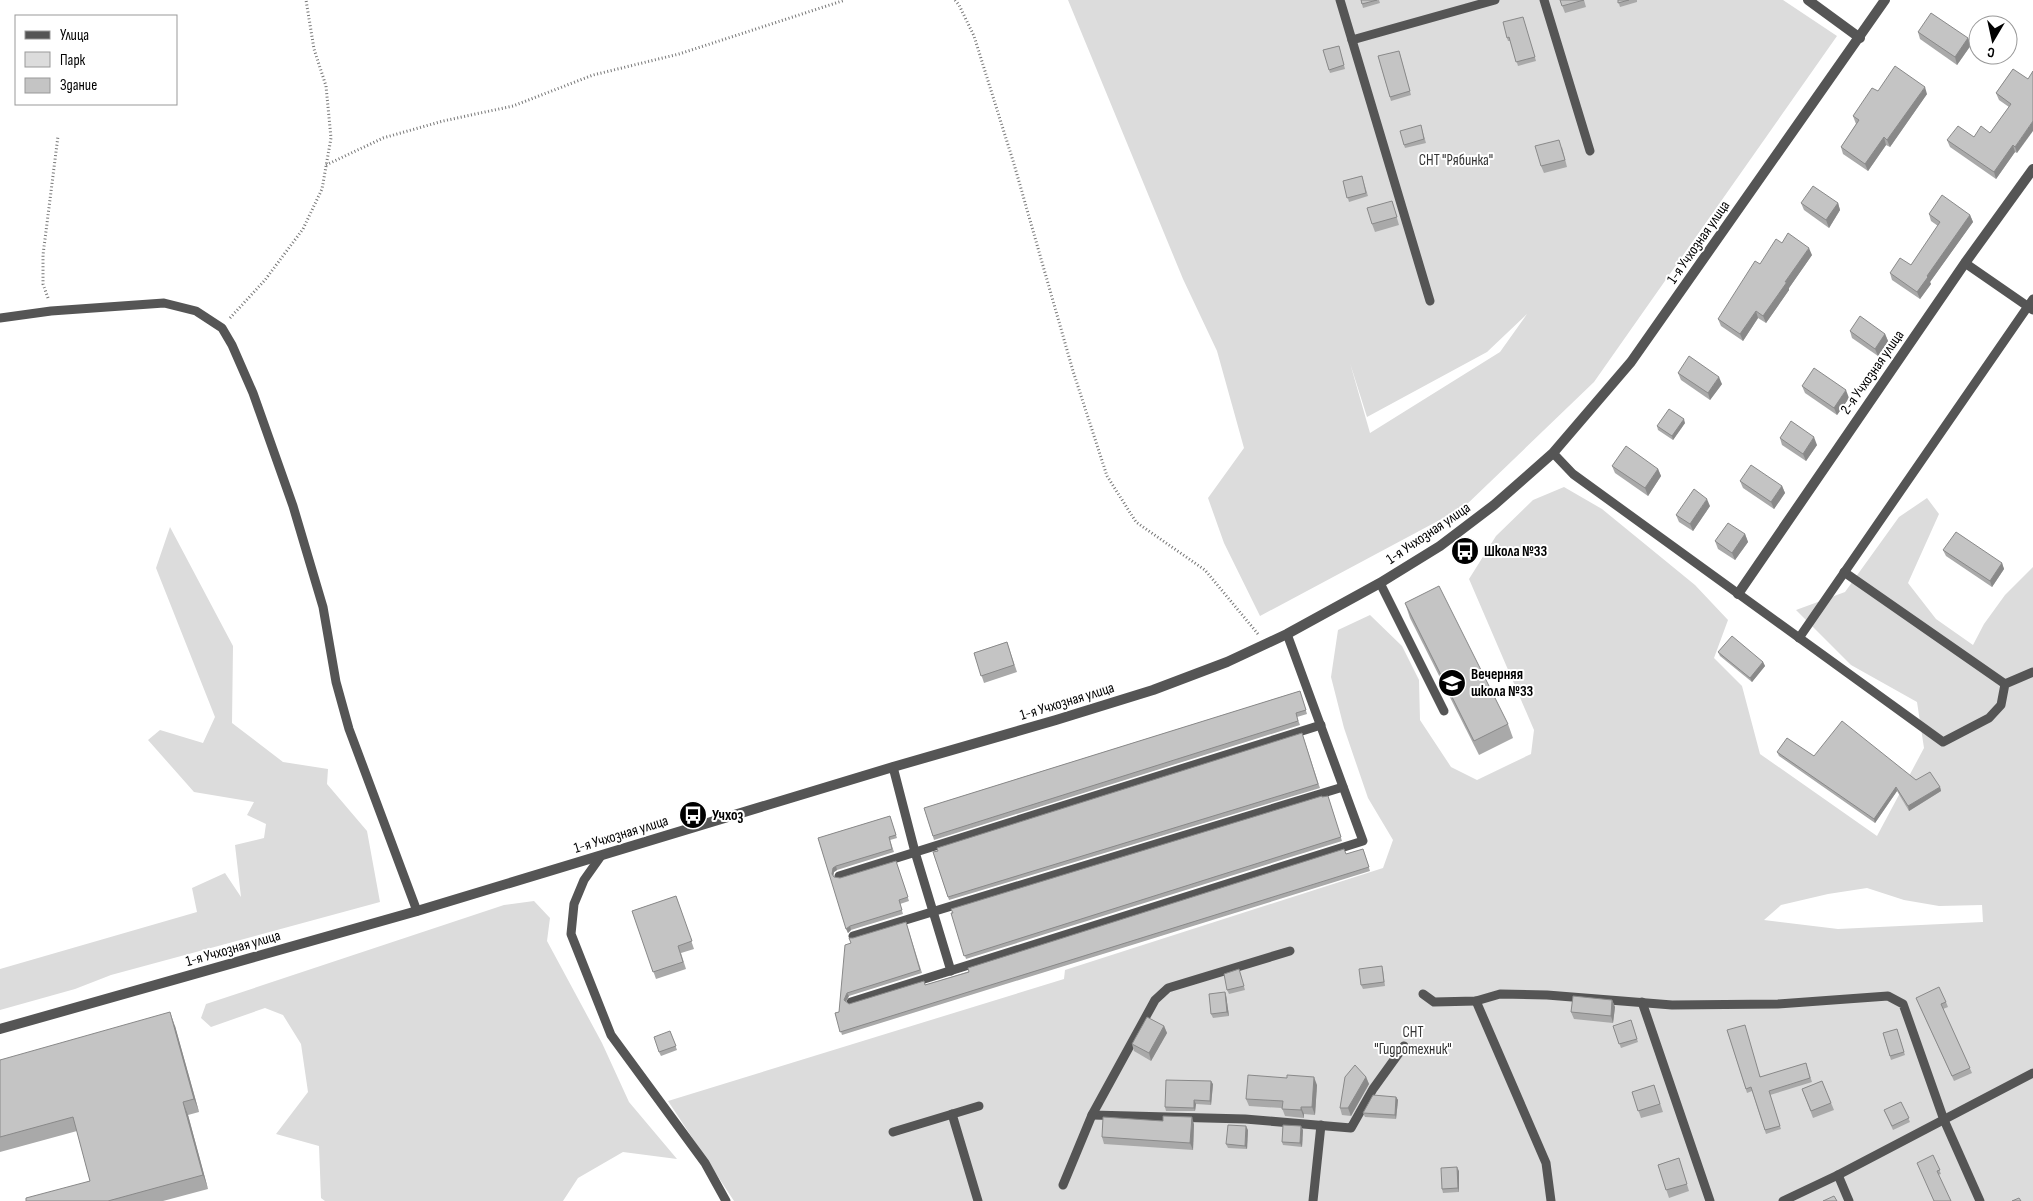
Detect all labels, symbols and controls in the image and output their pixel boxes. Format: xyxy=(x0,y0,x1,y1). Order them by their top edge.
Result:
legend xyxy=(15,15,178,105)
north arrow xyxy=(1968,15,2018,65)
text: Улица xyxy=(60,26,89,45)
text: С xyxy=(1986,43,1996,61)
text: Парк xyxy=(60,51,86,70)
text: Здание xyxy=(60,76,97,95)
park label: СНТ "Рябинка" xyxy=(1419,151,1493,170)
street label: 1-я Учхозная улица xyxy=(1663,197,1734,288)
street label: 2-я Учхозная улица xyxy=(1836,326,1909,418)
street label: 1-я Учхозная улица xyxy=(1383,498,1474,569)
bus stop icon: Школа №33 xyxy=(1450,536,1480,566)
place label: Школа №33 xyxy=(1484,542,1548,561)
place label: Вечерняя школа №33 xyxy=(1471,665,1534,701)
school or university icon: Вечерняя школа №33 xyxy=(1437,668,1467,698)
street label: 1-я Учхозная улица xyxy=(1018,678,1117,725)
bus stop icon: Учхоз xyxy=(678,800,708,830)
place label: Учхоз xyxy=(712,806,743,825)
street label: 1-я Учхозная улица xyxy=(572,811,671,858)
street label: 1-я Учхозная улица xyxy=(184,926,283,971)
park label: СНТ "Гидротехник" xyxy=(1374,1023,1452,1059)

